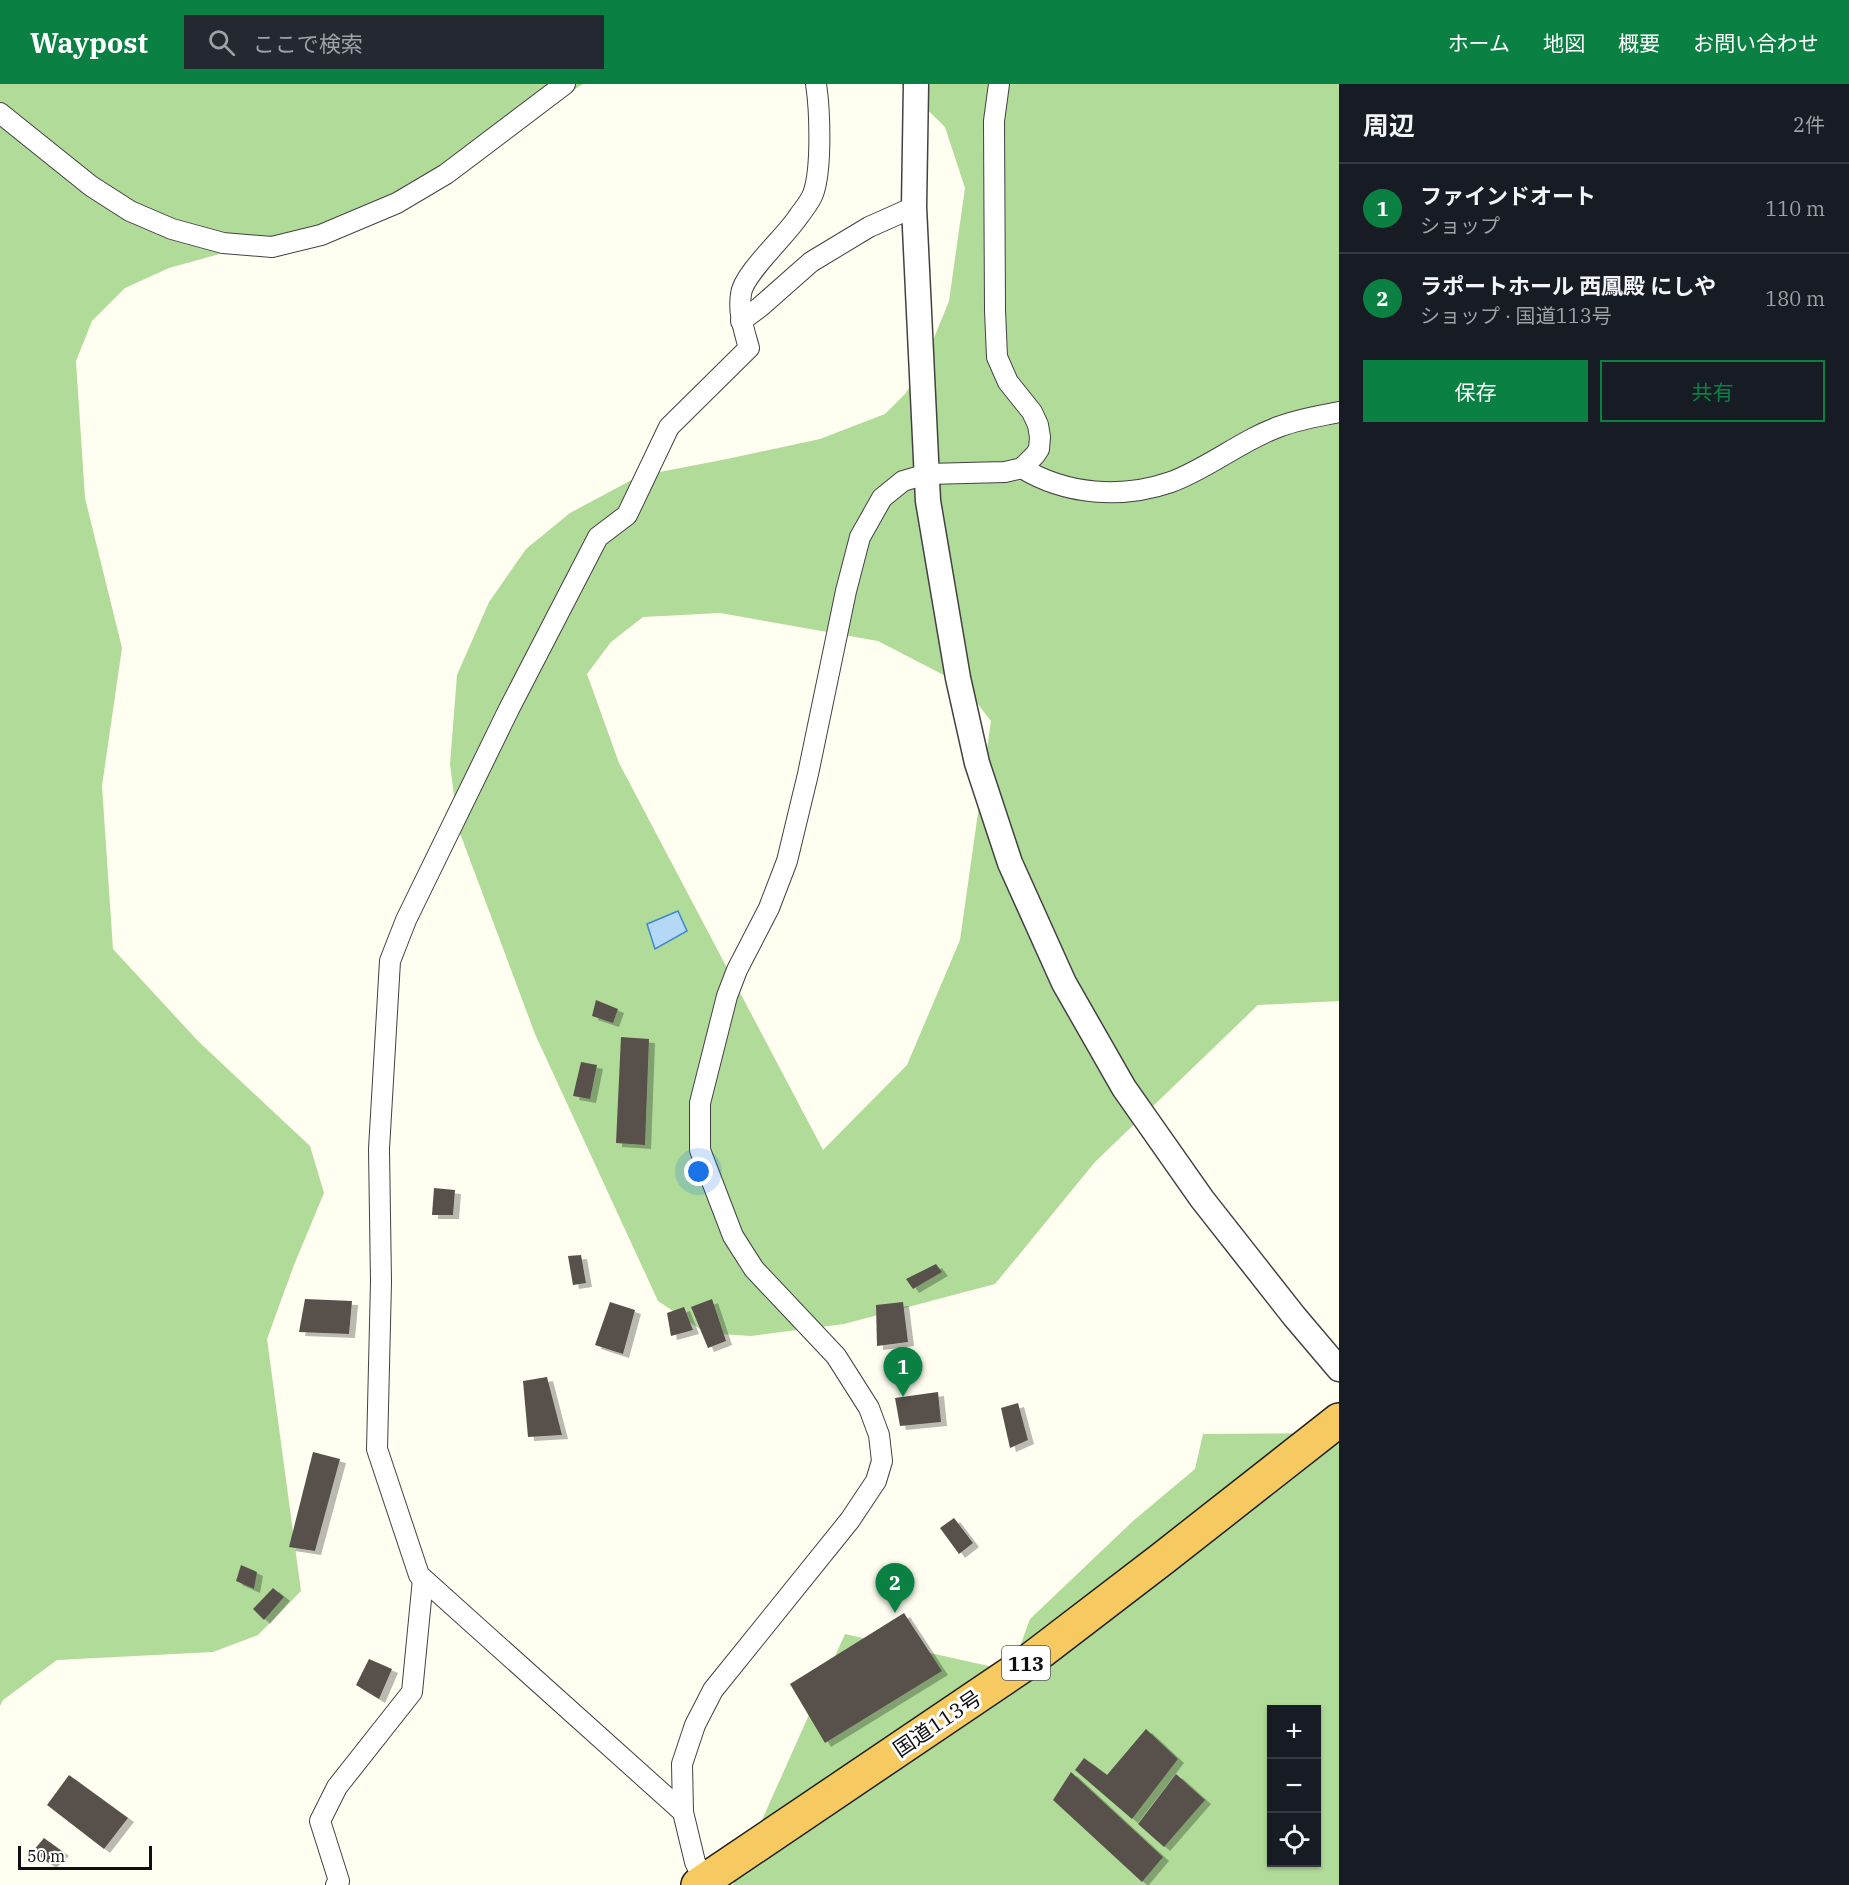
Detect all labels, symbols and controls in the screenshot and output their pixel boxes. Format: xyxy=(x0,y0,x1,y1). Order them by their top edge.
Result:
search box xyxy=(184,15,604,69)
text: Waypost xyxy=(30,24,148,61)
icon: search xyxy=(205,26,238,59)
text: ここで検索 xyxy=(253,29,363,58)
text: ホーム xyxy=(1448,29,1510,57)
text: 地図 xyxy=(1543,29,1585,57)
text: 概要 xyxy=(1618,29,1660,57)
text: お問い合わせ xyxy=(1693,29,1819,57)
text: 周辺 xyxy=(1363,108,1415,142)
text: 2件 xyxy=(1793,111,1825,138)
text: ファインドオート xyxy=(1420,181,1596,210)
text: 1 xyxy=(1377,195,1389,222)
text: 110 m xyxy=(1765,195,1825,222)
text: ショップ xyxy=(1420,212,1500,239)
text: ラポートホール 西鳳殿 にしや xyxy=(1420,271,1716,300)
text: 2 xyxy=(1377,285,1389,312)
text: 180 m xyxy=(1765,285,1825,312)
text: ショップ · 国道113号 xyxy=(1420,302,1612,329)
button: 保存 xyxy=(1363,360,1588,422)
button: 共有 xyxy=(1600,360,1825,422)
your location xyxy=(684,1157,713,1186)
pin: 1 xyxy=(884,1348,922,1397)
pin: 2 xyxy=(876,1564,914,1613)
road number: 113 xyxy=(1002,1646,1050,1680)
street label: 国道113号 xyxy=(887,1683,987,1763)
map controls xyxy=(1267,1705,1321,1867)
button: + xyxy=(1267,1705,1321,1759)
button: − xyxy=(1267,1759,1321,1813)
button: locate xyxy=(1267,1813,1321,1867)
scale bar xyxy=(18,1843,152,1870)
text: 50 m xyxy=(27,1846,65,1866)

